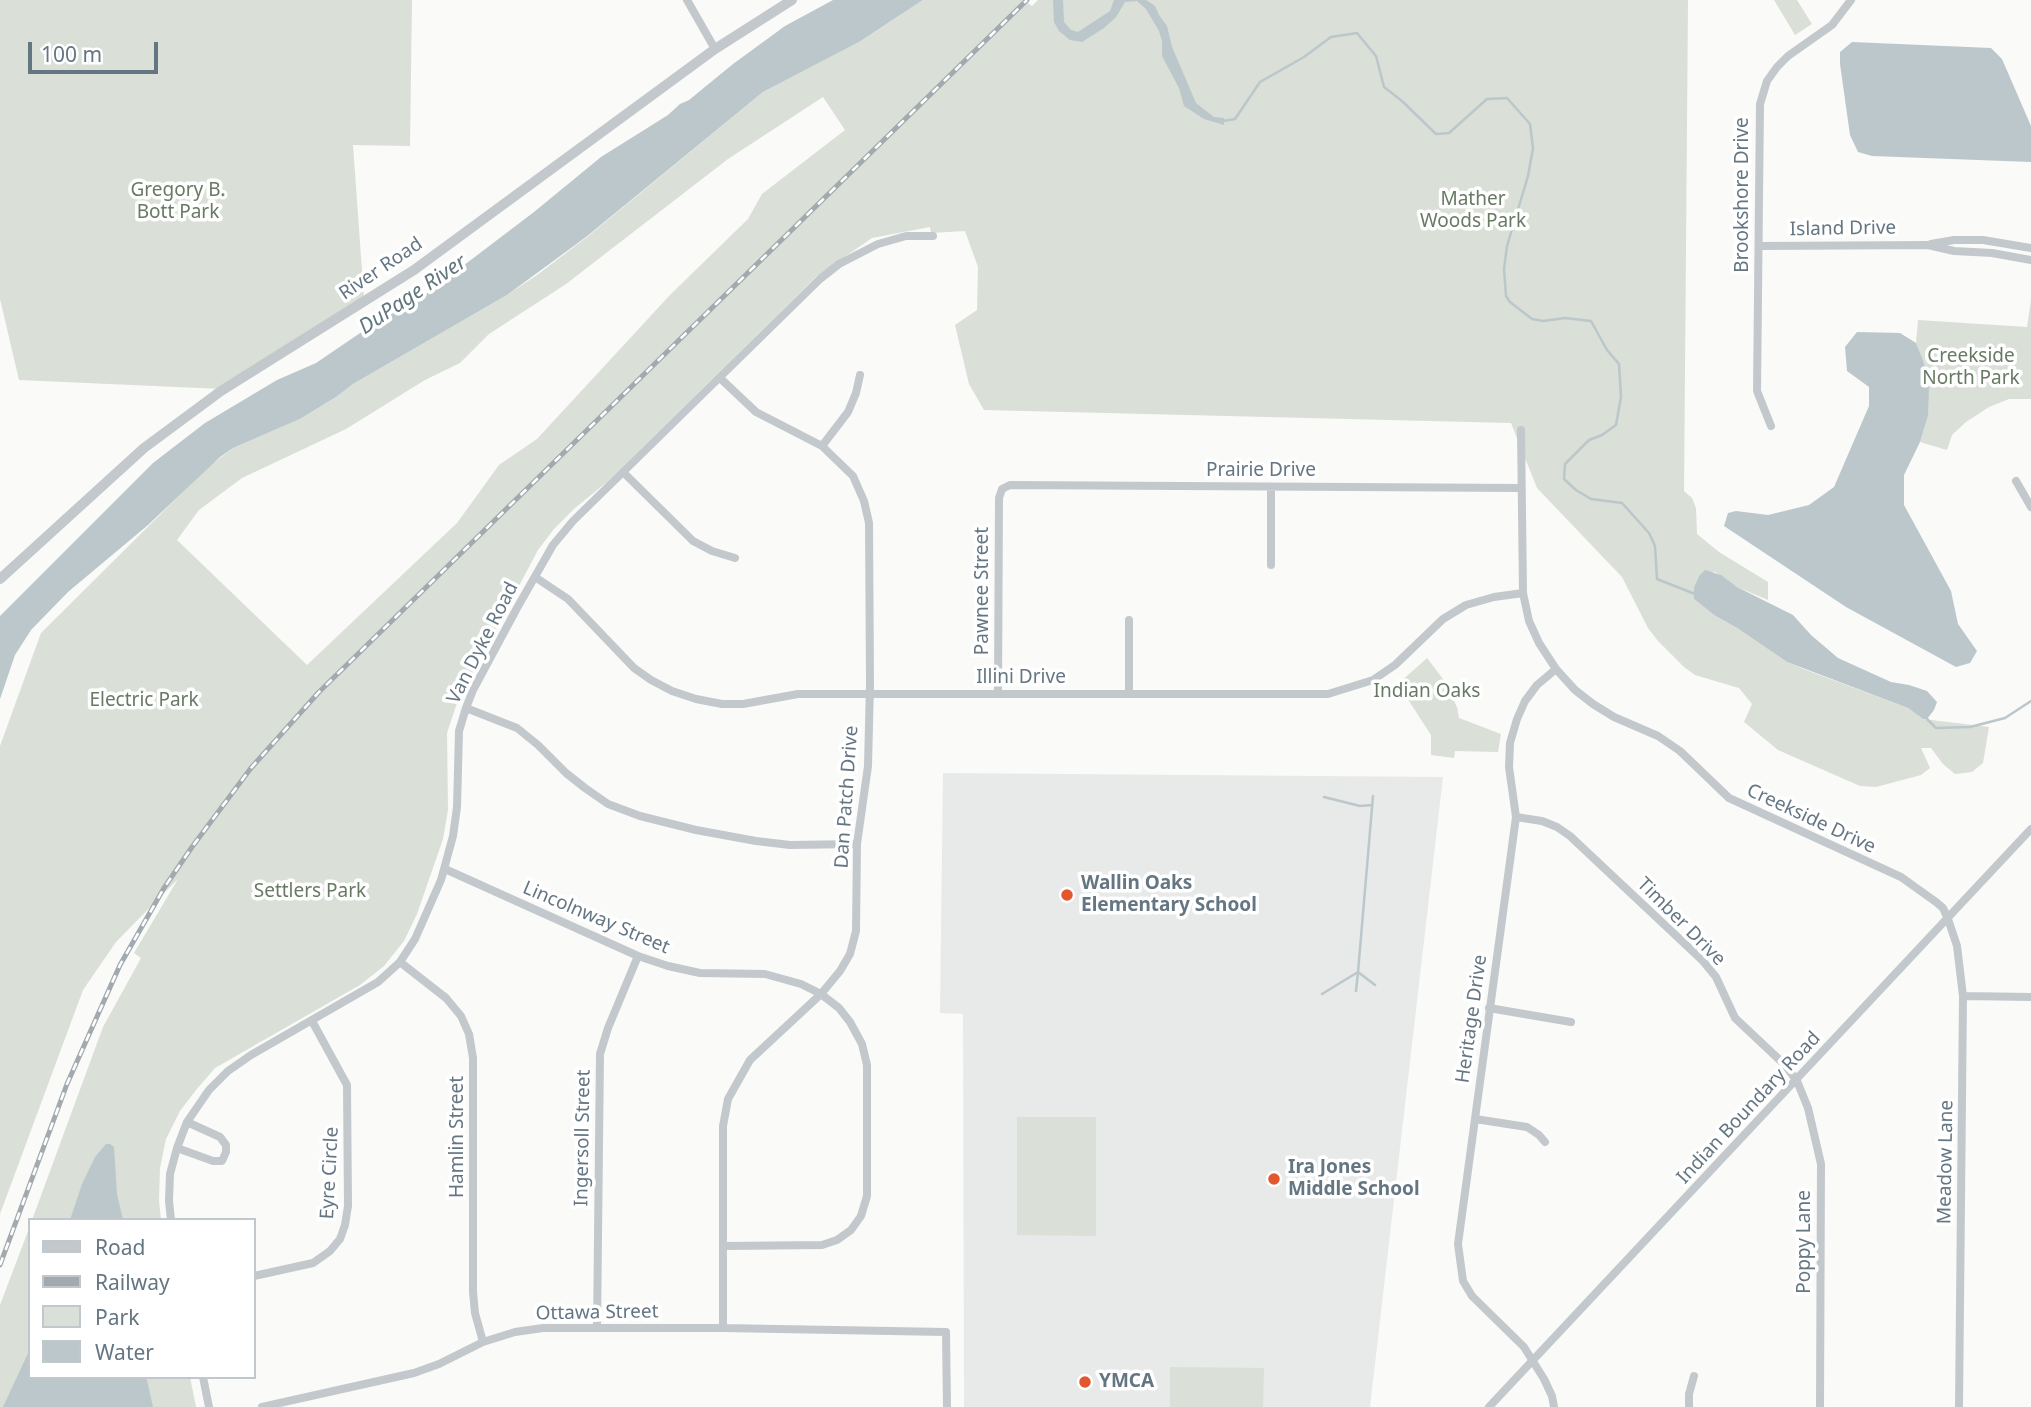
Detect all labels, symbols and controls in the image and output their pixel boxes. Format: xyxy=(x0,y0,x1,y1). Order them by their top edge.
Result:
scale bar xyxy=(32,28,161,72)
text: 100 m xyxy=(41,40,102,68)
street label: Brookshore Drive xyxy=(1732,117,1754,273)
park label: Gregory B. Bott Park xyxy=(131,180,225,224)
park label: Mather Woods Park xyxy=(1420,189,1526,233)
street label: Island Drive xyxy=(1790,217,1896,241)
street label: River Road xyxy=(335,233,427,305)
water label: DuPage River xyxy=(354,250,472,340)
park label: Creekside North Park xyxy=(1922,346,2020,390)
street label: Prairie Drive xyxy=(1206,460,1316,482)
street label: Pawnee Street xyxy=(972,527,994,655)
street label: Van Dyke Road xyxy=(443,578,523,708)
street label: Illini Drive xyxy=(976,667,1066,689)
park label: Indian Oaks xyxy=(1374,681,1480,703)
park label: Electric Park xyxy=(89,690,199,712)
street label: Dan Patch Drive xyxy=(831,725,863,869)
street label: Creekside Drive xyxy=(1743,779,1879,859)
place label: Wallin Oaks Elementary School xyxy=(1081,873,1257,917)
street label: Timber Drive xyxy=(1632,873,1730,971)
street label: Lincolnway Street xyxy=(519,877,673,959)
park label: Settlers Park xyxy=(254,881,366,903)
marker: Wallin Oaks Elementary School xyxy=(1059,887,1075,903)
street label: Heritage Drive xyxy=(1452,953,1492,1085)
street label: Indian Boundary Road xyxy=(1672,1027,1826,1189)
street label: Ingersoll Street xyxy=(570,1069,596,1207)
street label: Hamlin Street xyxy=(447,1076,469,1198)
street label: Meadow Lane xyxy=(1934,1100,1958,1224)
street label: Eyre Circle xyxy=(316,1126,344,1220)
place label: Ira Jones Middle School xyxy=(1288,1157,1420,1201)
marker: Ira Jones Middle School xyxy=(1266,1171,1282,1187)
street label: Poppy Lane xyxy=(1794,1190,1816,1294)
legend xyxy=(28,1218,256,1379)
text: Road xyxy=(95,1233,145,1261)
text: Railway xyxy=(95,1268,170,1296)
street label: Ottawa Street xyxy=(535,1301,659,1325)
text: Park xyxy=(95,1303,139,1331)
text: Water xyxy=(95,1338,154,1366)
place label: YMCA xyxy=(1099,1371,1154,1393)
marker: YMCA xyxy=(1077,1374,1093,1390)

